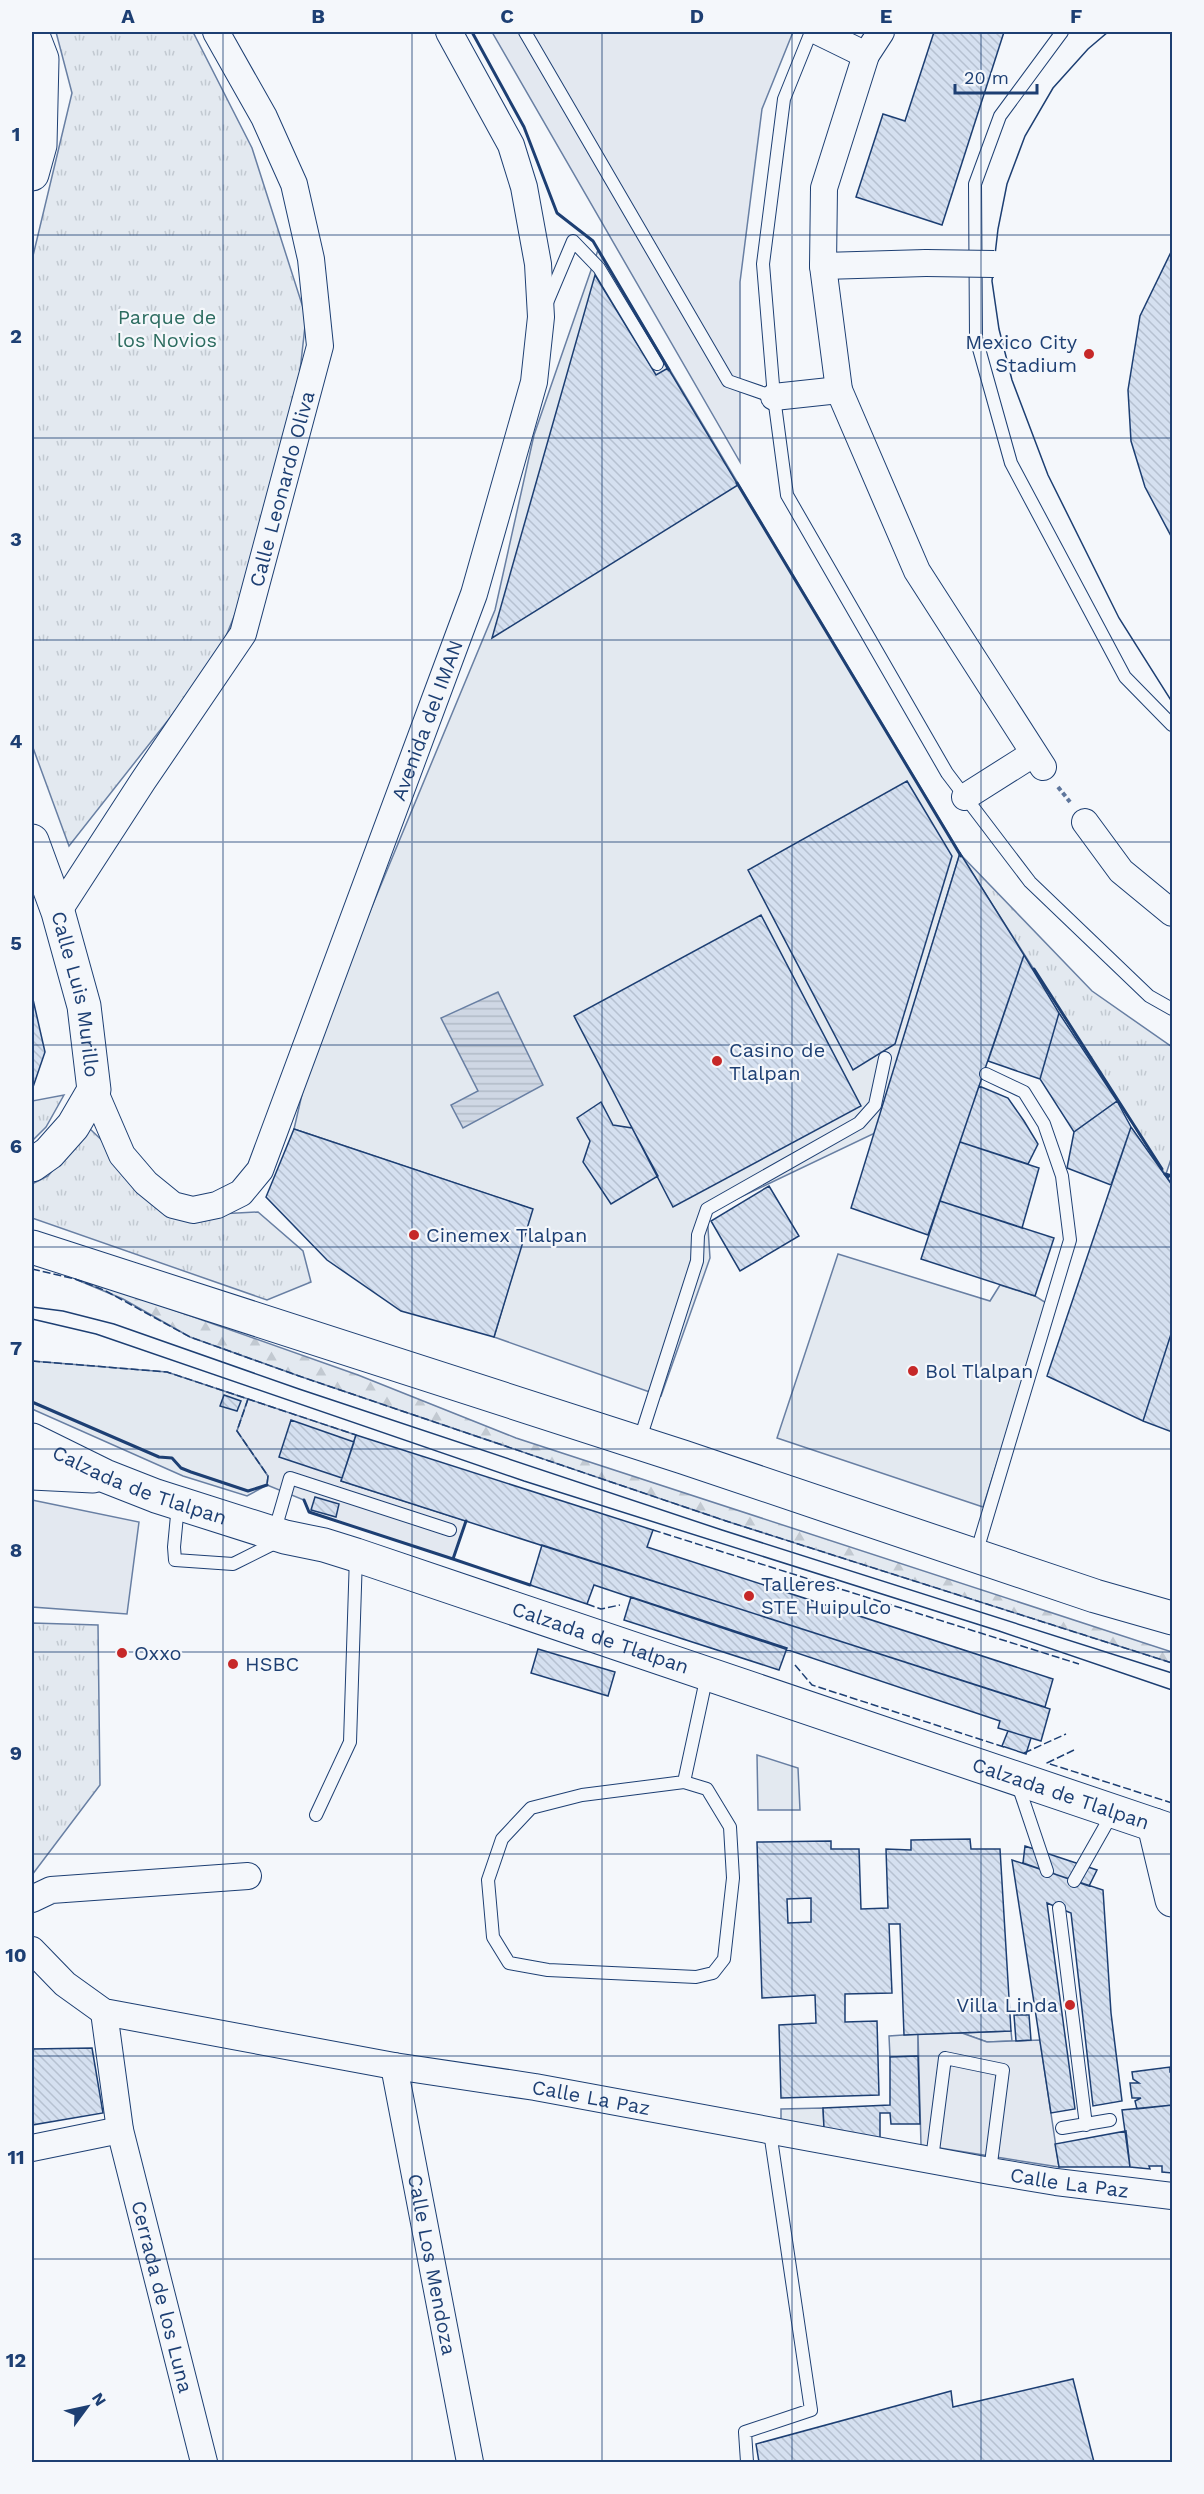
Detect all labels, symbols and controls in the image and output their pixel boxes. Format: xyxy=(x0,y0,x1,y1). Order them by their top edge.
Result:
text: A xyxy=(121,4,135,28)
text: B xyxy=(311,4,325,28)
text: C xyxy=(500,4,514,28)
text: D xyxy=(690,4,704,28)
text: E xyxy=(880,4,892,28)
text: F xyxy=(1070,4,1082,28)
scale bar xyxy=(955,57,1038,95)
text: 20 m xyxy=(964,67,1009,88)
text: 1 xyxy=(12,122,20,146)
park label: Parque de los Novios xyxy=(117,305,217,352)
text: 2 xyxy=(10,324,22,348)
place label: Mexico City Stadium xyxy=(965,330,1078,377)
marker: Mexico City Stadium xyxy=(1082,347,1096,361)
street label: Calle Leonardo Oliva xyxy=(244,388,319,590)
text: 3 xyxy=(10,527,22,551)
street label: Avenida del IMAN xyxy=(386,637,468,804)
text: 4 xyxy=(10,729,23,753)
street label: Calle Luis Murillo xyxy=(46,908,104,1079)
text: 5 xyxy=(10,931,22,955)
place label: Casino de Tlalpan xyxy=(729,1038,825,1085)
marker: Casino de Tlalpan xyxy=(710,1054,724,1068)
text: 6 xyxy=(10,1134,22,1158)
place label: Cinemex Tlalpan xyxy=(426,1223,587,1247)
marker: Cinemex Tlalpan xyxy=(407,1228,421,1242)
text: 7 xyxy=(10,1336,22,1360)
place label: Bol Tlalpan xyxy=(925,1359,1033,1383)
marker: Bol Tlalpan xyxy=(906,1364,920,1378)
street label: Calzada de Tlalpan xyxy=(48,1440,230,1530)
text: 8 xyxy=(10,1538,22,1562)
place label: Talleres STE Huipulco xyxy=(761,1572,891,1619)
marker: Talleres STE Huipulco xyxy=(742,1589,756,1603)
street label: Calzada de Tlalpan xyxy=(509,1597,692,1679)
place label: Oxxo xyxy=(134,1641,182,1665)
marker: Oxxo xyxy=(115,1646,129,1660)
place label: HSBC xyxy=(245,1652,299,1676)
marker: HSBC xyxy=(226,1657,240,1671)
text: 9 xyxy=(10,1741,22,1765)
street label: Calzada de Tlalpan xyxy=(969,1752,1153,1834)
text: 10 xyxy=(5,1943,27,1967)
place label: Villa Linda xyxy=(956,1993,1058,2017)
marker: Villa Linda xyxy=(1063,1998,1077,2012)
street label: Calle La Paz xyxy=(530,2075,652,2120)
text: 11 xyxy=(7,2145,25,2169)
street label: Calle La Paz xyxy=(1008,2163,1130,2203)
street label: Calle Los Mendoza xyxy=(403,2172,461,2357)
street label: Cerrada de los Luna xyxy=(126,2198,198,2395)
text: 12 xyxy=(6,2348,26,2372)
north arrow xyxy=(57,2377,117,2437)
text: N xyxy=(88,2389,110,2409)

